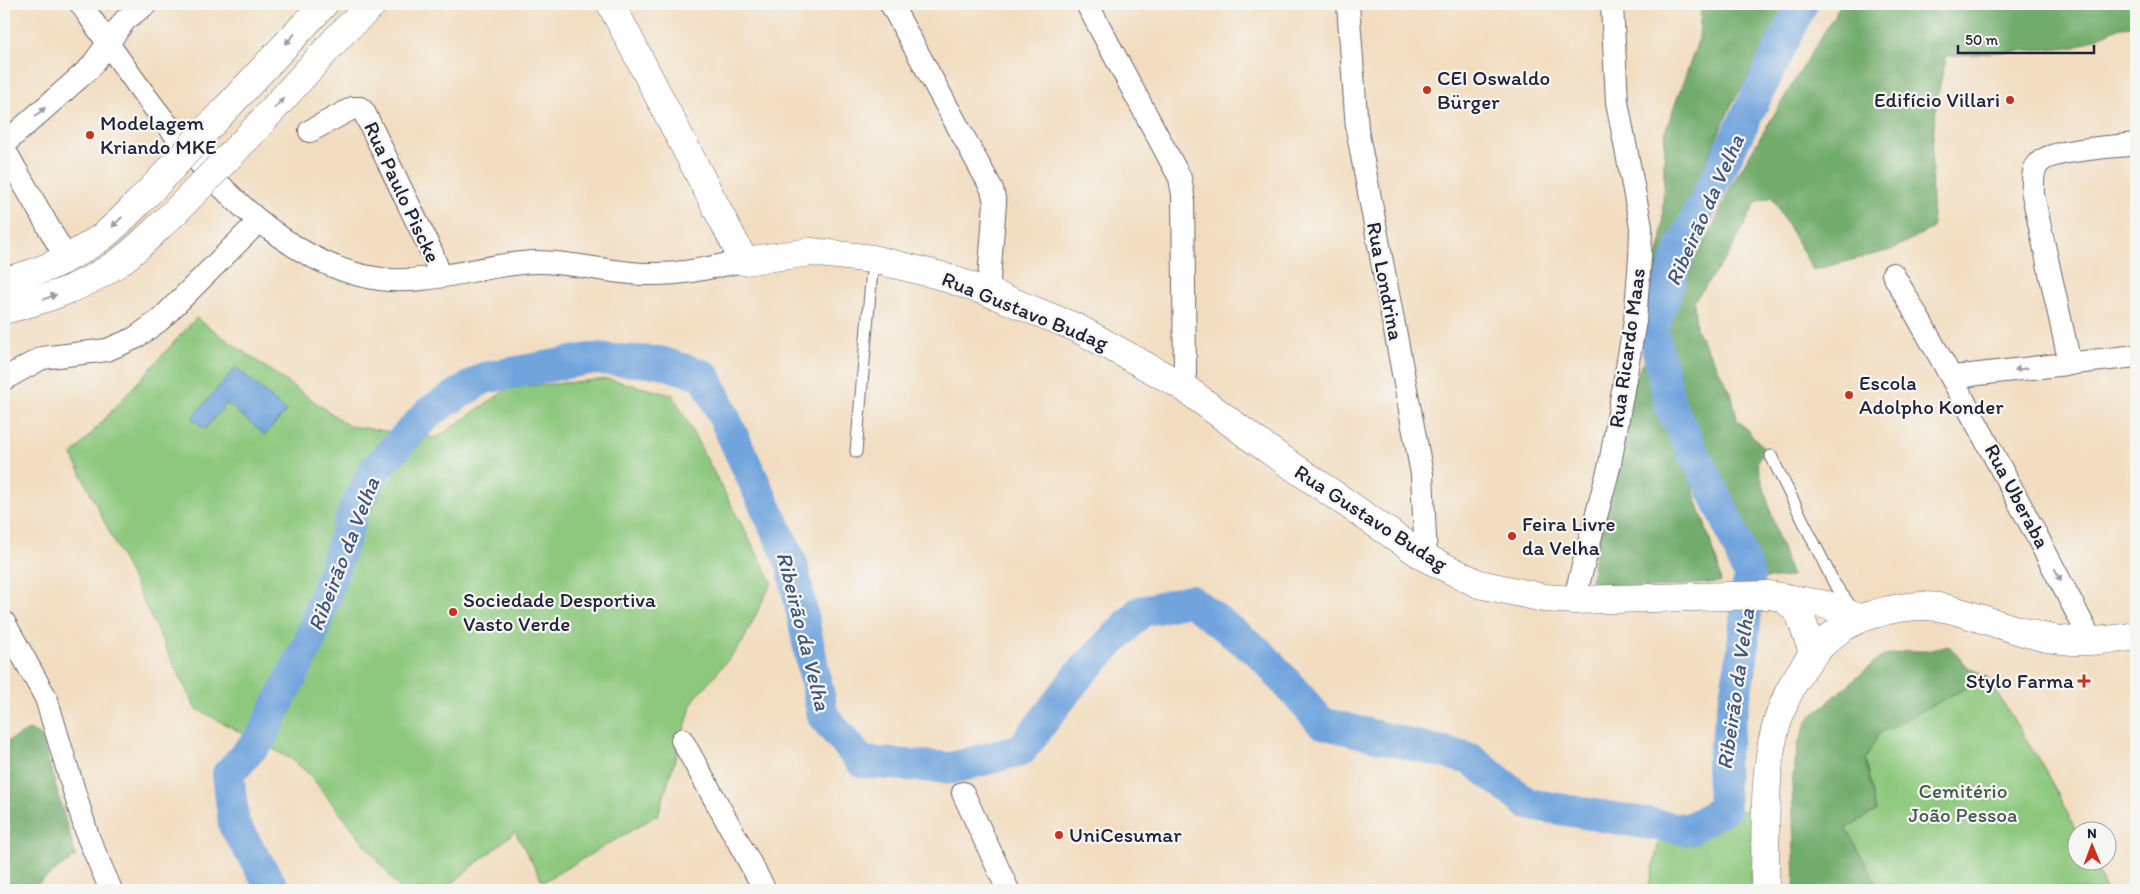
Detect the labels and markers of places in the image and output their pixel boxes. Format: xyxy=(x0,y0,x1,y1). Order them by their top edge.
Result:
place label: CEI Oswaldo Bürger xyxy=(1437,65,1550,114)
marker: CEI Oswaldo Bürger xyxy=(1421,84,1433,96)
place label: Edifício Villari xyxy=(1874,87,2000,112)
marker: Edifício Villari xyxy=(2004,94,2016,106)
place label: Modelagem Kriando MKE xyxy=(100,110,217,159)
marker: Modelagem Kriando MKE xyxy=(84,129,96,141)
place label: Escola Adolpho Konder xyxy=(1859,370,2004,419)
marker: Escola Adolpho Konder xyxy=(1843,389,1855,401)
place label: Feira Livre da Velha xyxy=(1522,511,1615,560)
marker: Feira Livre da Velha xyxy=(1506,530,1518,542)
place label: Sociedade Desportiva Vasto Verde xyxy=(463,587,656,636)
marker: Sociedade Desportiva Vasto Verde xyxy=(447,606,459,618)
place label: Stylo Farma xyxy=(1966,668,2074,693)
marker: Stylo Farma xyxy=(2078,675,2090,687)
place label: UniCesumar xyxy=(1069,822,1182,847)
marker: UniCesumar xyxy=(1053,829,1065,841)

